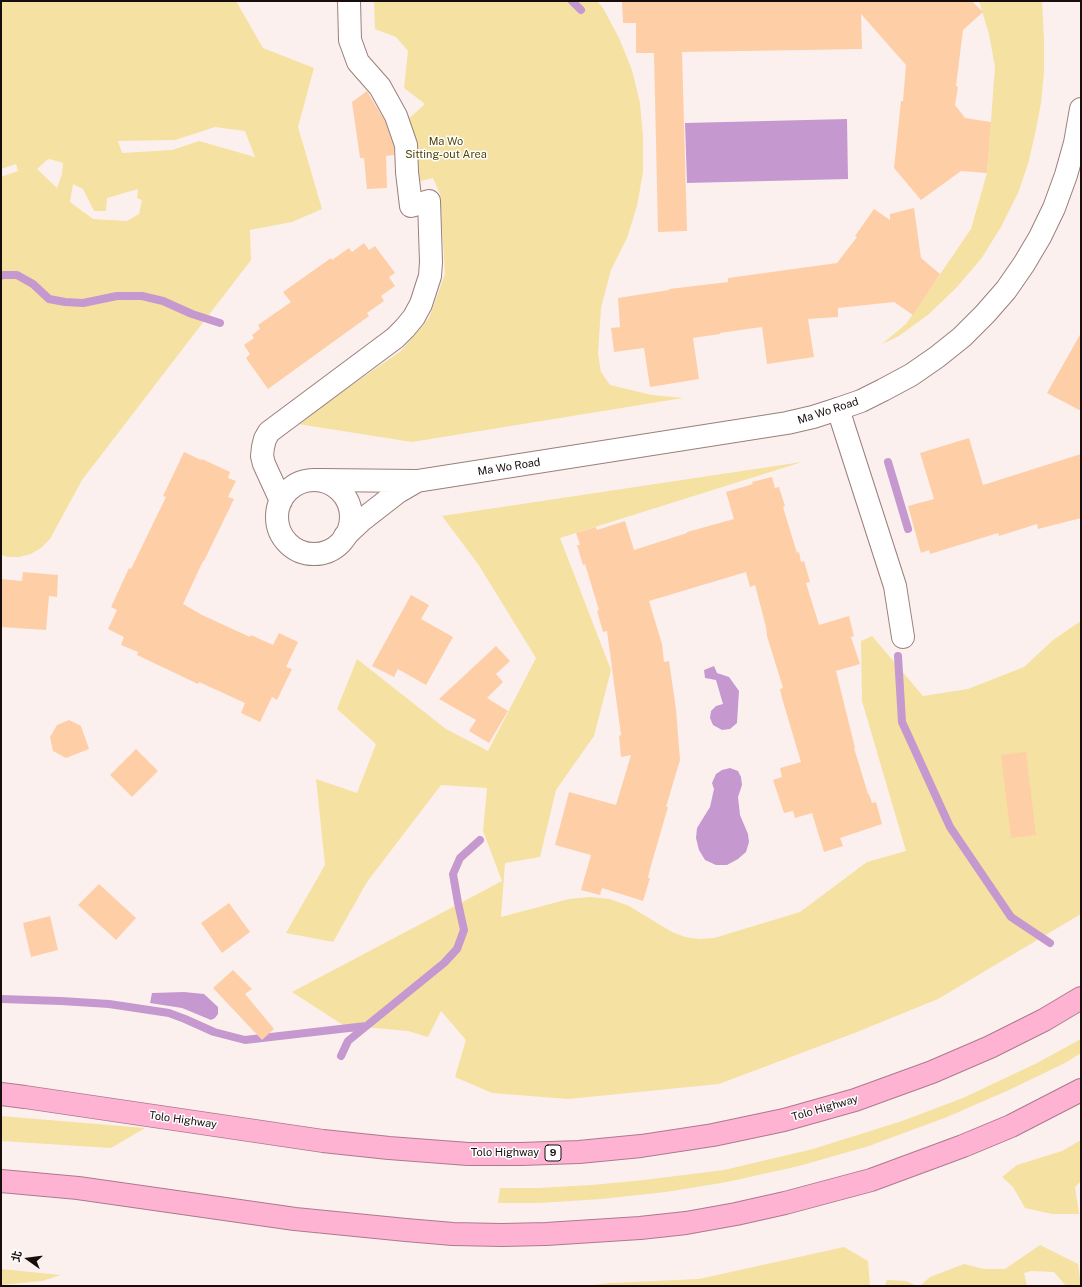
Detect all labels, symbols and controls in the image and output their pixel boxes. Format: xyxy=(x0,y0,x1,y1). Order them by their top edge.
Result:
park label: Ma Wo Sitting-out Area xyxy=(405,135,487,161)
street label: Ma Wo Road xyxy=(796,395,860,427)
street label: Ma Wo Road xyxy=(477,456,541,478)
street label: Tolo Highway xyxy=(790,1092,860,1124)
street label: Tolo Highway xyxy=(148,1109,218,1131)
road number: 9 xyxy=(545,1145,561,1161)
street label: Tolo Highway xyxy=(471,1146,539,1160)
north arrow xyxy=(8,1239,48,1279)
text: 北 xyxy=(9,1249,24,1263)

